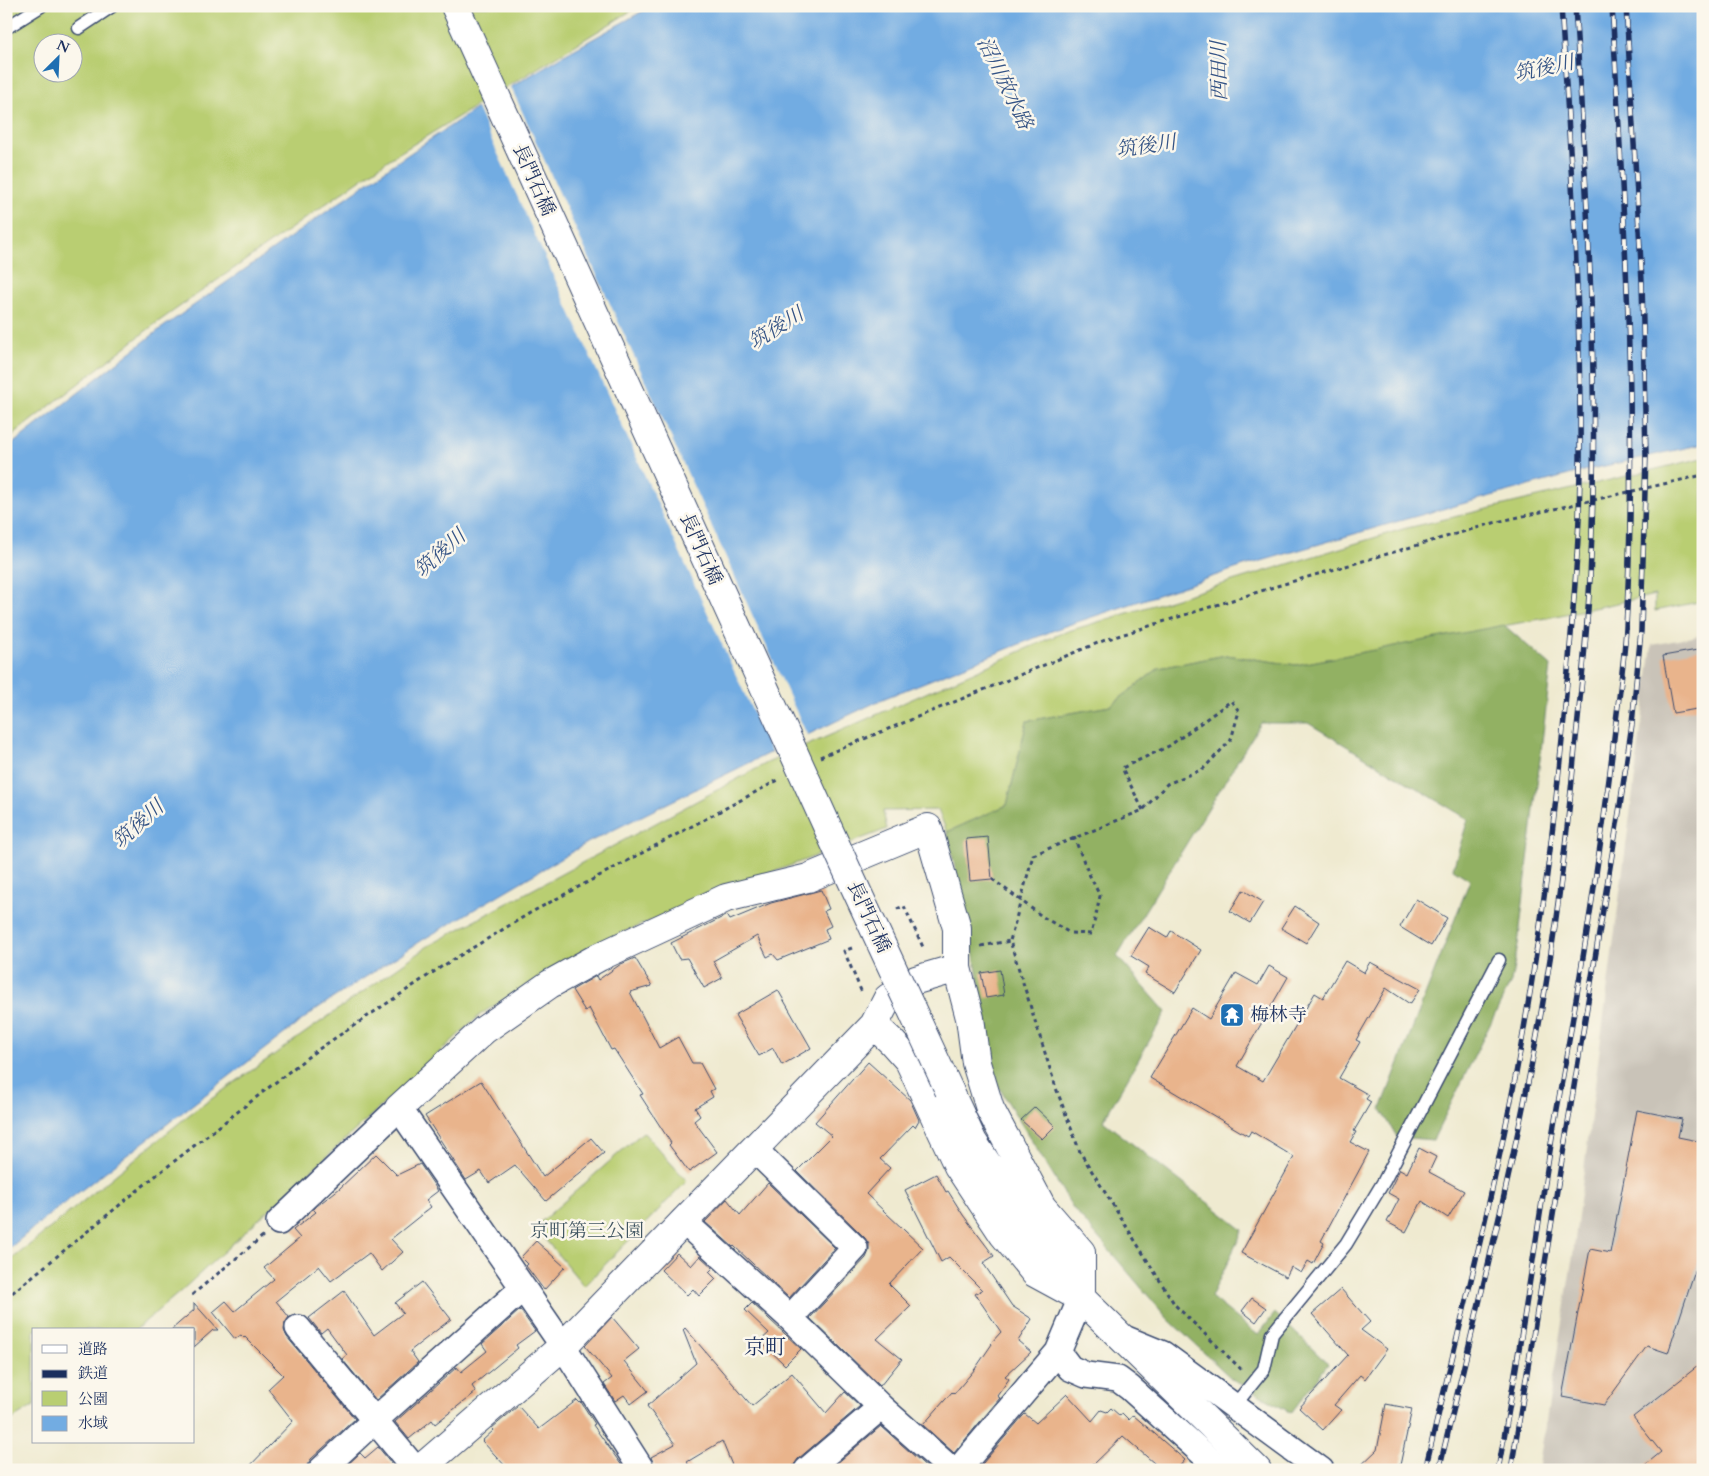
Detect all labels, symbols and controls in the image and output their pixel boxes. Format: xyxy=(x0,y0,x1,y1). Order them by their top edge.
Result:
north arrow xyxy=(32,32,82,82)
water label: 沼川放水路 xyxy=(971,32,1040,136)
text: N xyxy=(54,35,73,58)
water label: 西田川 xyxy=(1205,39,1233,101)
water label: 筑後川 xyxy=(1512,48,1578,87)
water label: 筑後川 xyxy=(1114,128,1180,164)
street label: 長門石橋 xyxy=(507,140,561,220)
water label: 筑後川 xyxy=(743,300,810,355)
street label: 長門石橋 xyxy=(674,509,728,589)
water label: 筑後川 xyxy=(409,522,473,583)
water label: 筑後川 xyxy=(107,793,171,854)
street label: 長門石橋 xyxy=(841,877,897,957)
temple icon: 梅林寺 xyxy=(1219,1002,1245,1028)
place label: 梅林寺 xyxy=(1250,1002,1307,1028)
park label: 京町第三公園 xyxy=(530,1218,644,1244)
legend xyxy=(32,1328,195,1444)
district label: 京町 xyxy=(744,1333,786,1362)
text: 道路 xyxy=(78,1339,108,1359)
text: 鉄道 xyxy=(78,1363,108,1383)
text: 公園 xyxy=(78,1389,108,1409)
text: 水域 xyxy=(78,1413,108,1433)

